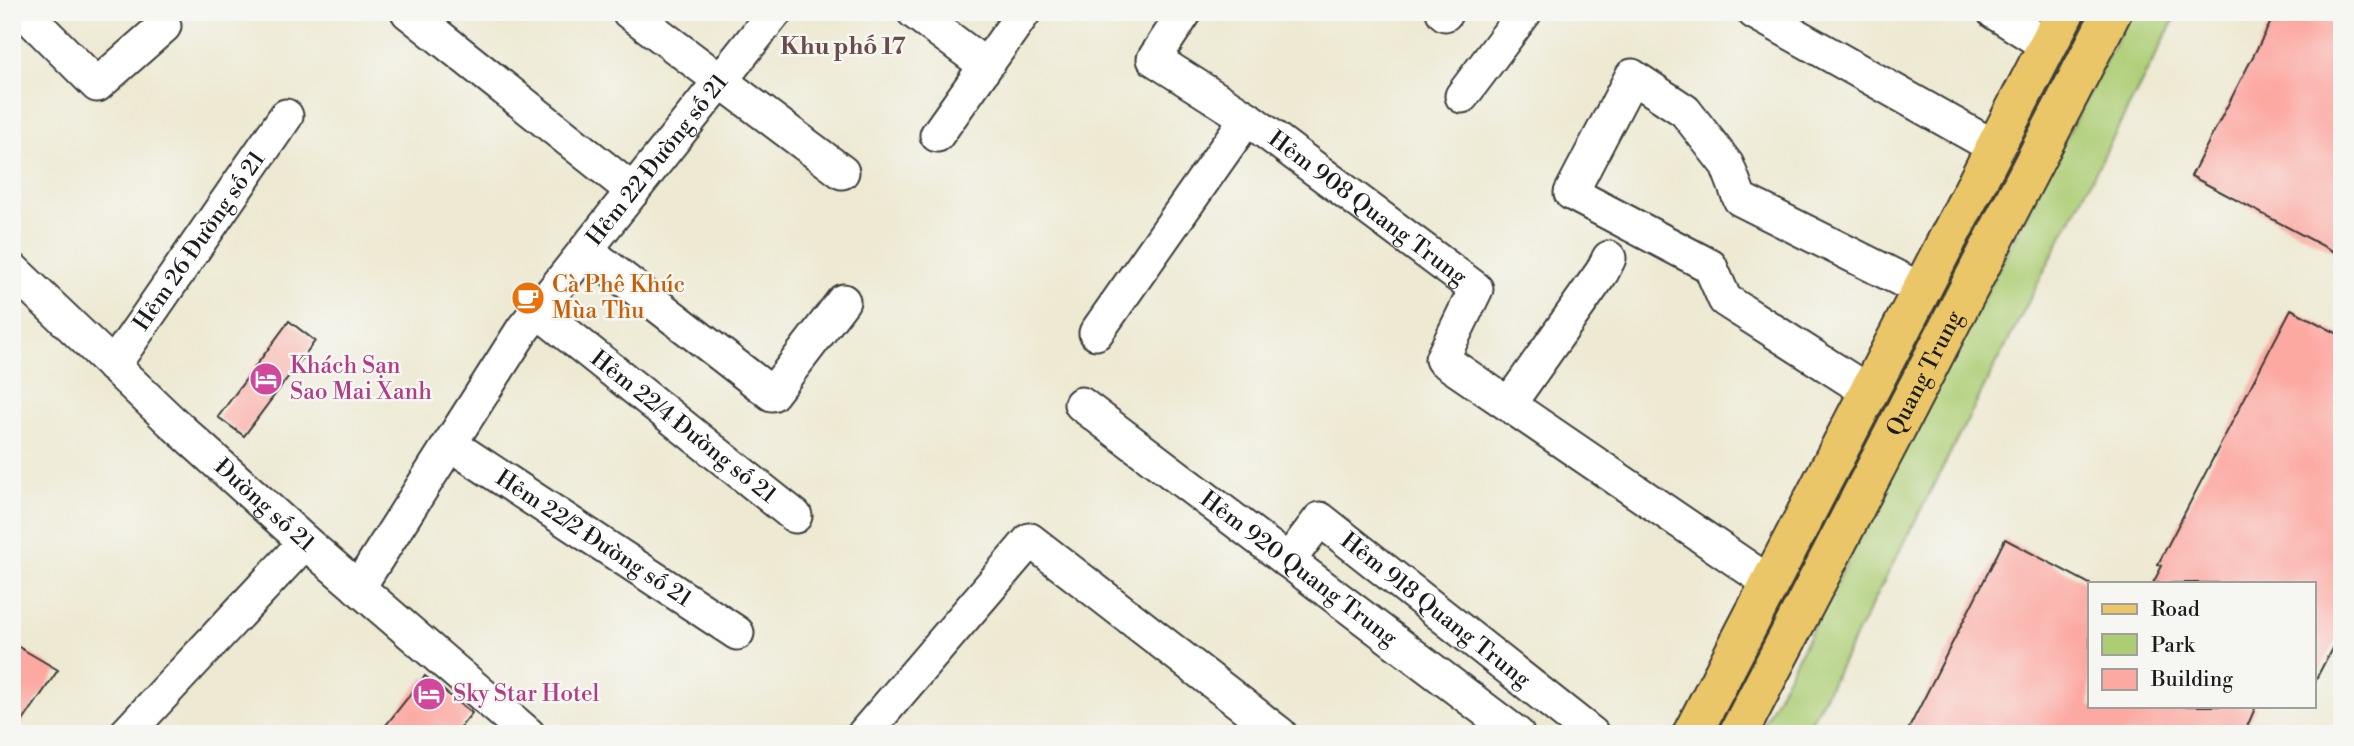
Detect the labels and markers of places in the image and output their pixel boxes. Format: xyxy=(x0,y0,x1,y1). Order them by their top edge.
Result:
place label: Cà Phê Khúc Mùa Thu xyxy=(552,271,685,325)
cafe icon: Cà Phê Khúc Mùa Thu xyxy=(509,279,547,317)
place label: Khách Sạn Sao Mai Xanh xyxy=(290,352,432,406)
hotel icon: Khách Sạn Sao Mai Xanh xyxy=(247,360,285,398)
hotel icon: Sky Star Hotel xyxy=(410,675,448,713)
place label: Sky Star Hotel xyxy=(453,680,600,708)

